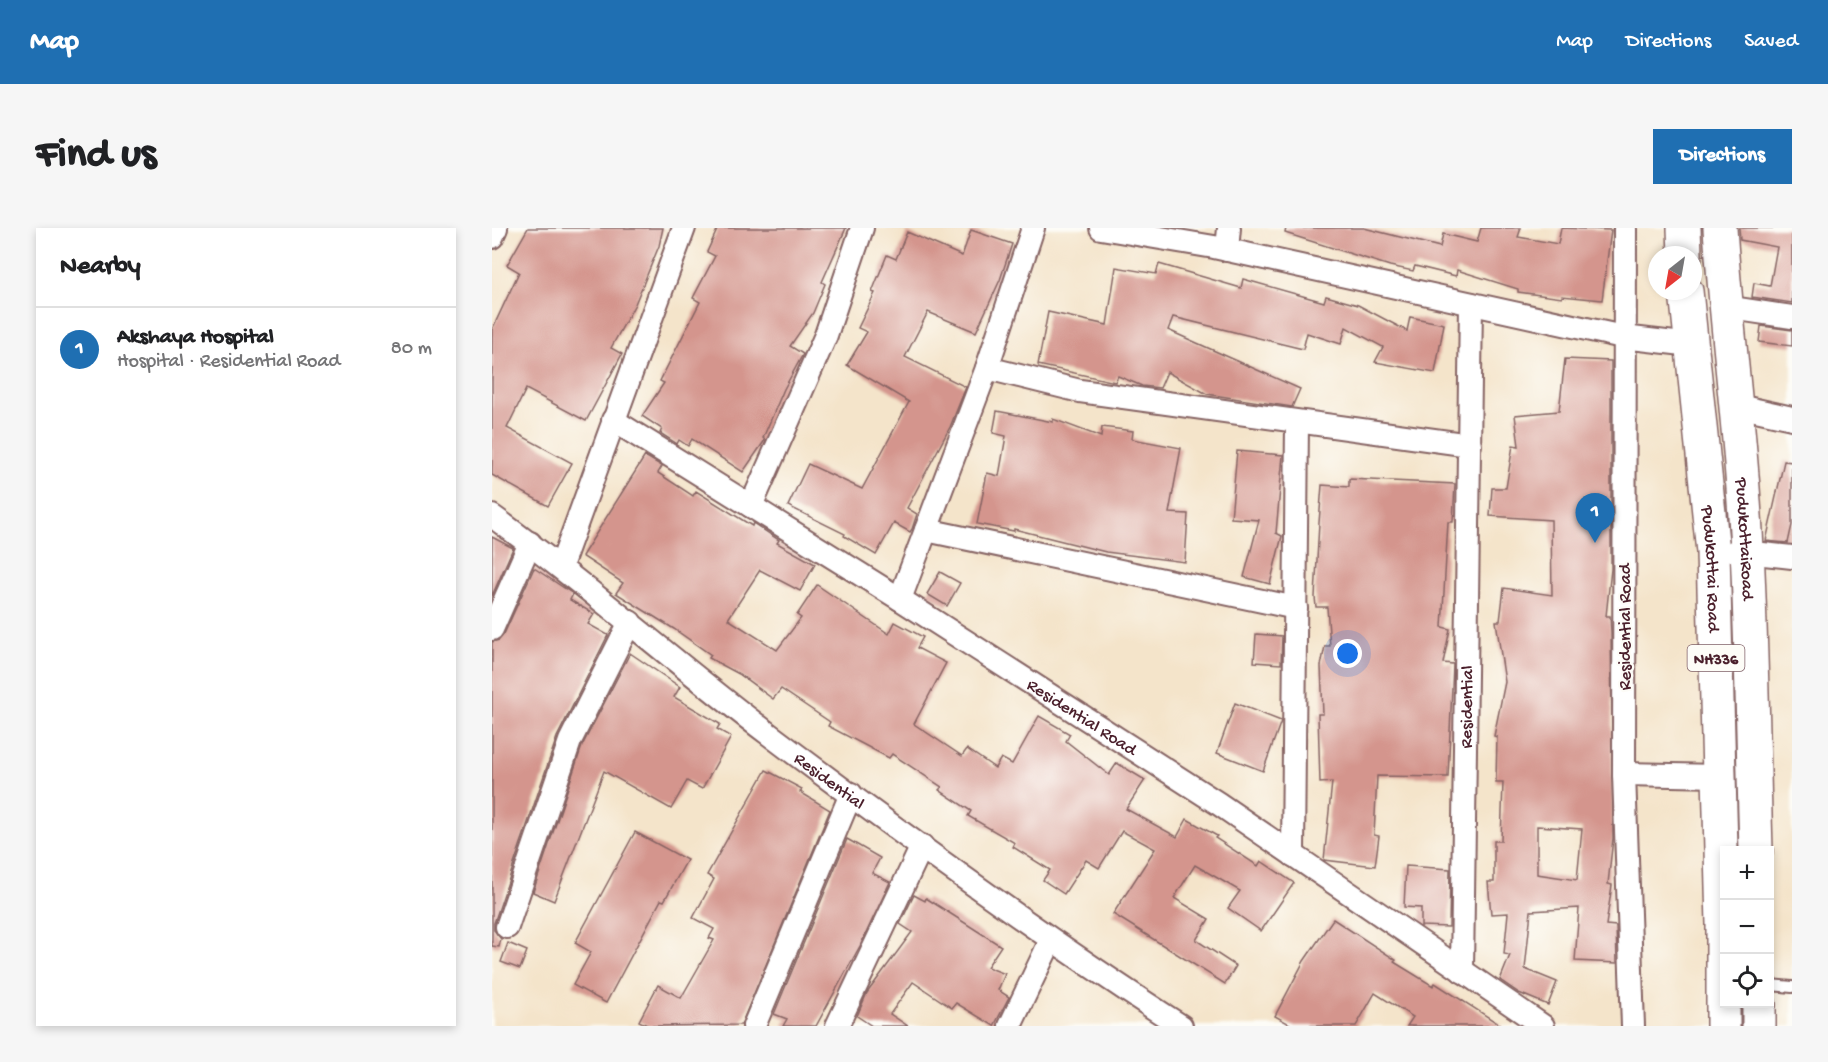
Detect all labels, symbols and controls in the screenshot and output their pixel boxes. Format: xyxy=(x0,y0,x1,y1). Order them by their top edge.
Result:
text: Map xyxy=(30,26,79,59)
text: Map xyxy=(1556,30,1593,55)
text: Directions xyxy=(1626,30,1711,55)
text: Saved xyxy=(1744,30,1798,55)
button: Directions xyxy=(1653,129,1792,184)
text: Find us xyxy=(36,132,156,181)
north arrow xyxy=(1648,246,1702,300)
text: Nearby xyxy=(60,252,141,283)
text: Akshaya Hospital xyxy=(117,325,274,351)
text: 1 xyxy=(75,338,84,361)
text: 80 m xyxy=(391,338,432,361)
text: Hospital · Residential Road xyxy=(117,351,340,374)
street label: PudukottaiRoad xyxy=(1729,476,1757,602)
pin: 1 xyxy=(1576,494,1614,543)
street label: Pudukottai Road xyxy=(1695,504,1723,634)
street label: Residential Road xyxy=(1616,562,1637,690)
your location xyxy=(1333,639,1362,668)
road number: NH336 xyxy=(1688,645,1744,671)
street label: Residential xyxy=(1457,665,1479,749)
street label: Residential Road xyxy=(1022,675,1141,762)
street label: Residential xyxy=(789,749,868,815)
map controls xyxy=(1720,846,1774,1008)
button: + xyxy=(1720,846,1774,900)
button: − xyxy=(1720,900,1774,954)
button: locate xyxy=(1720,954,1774,1008)

